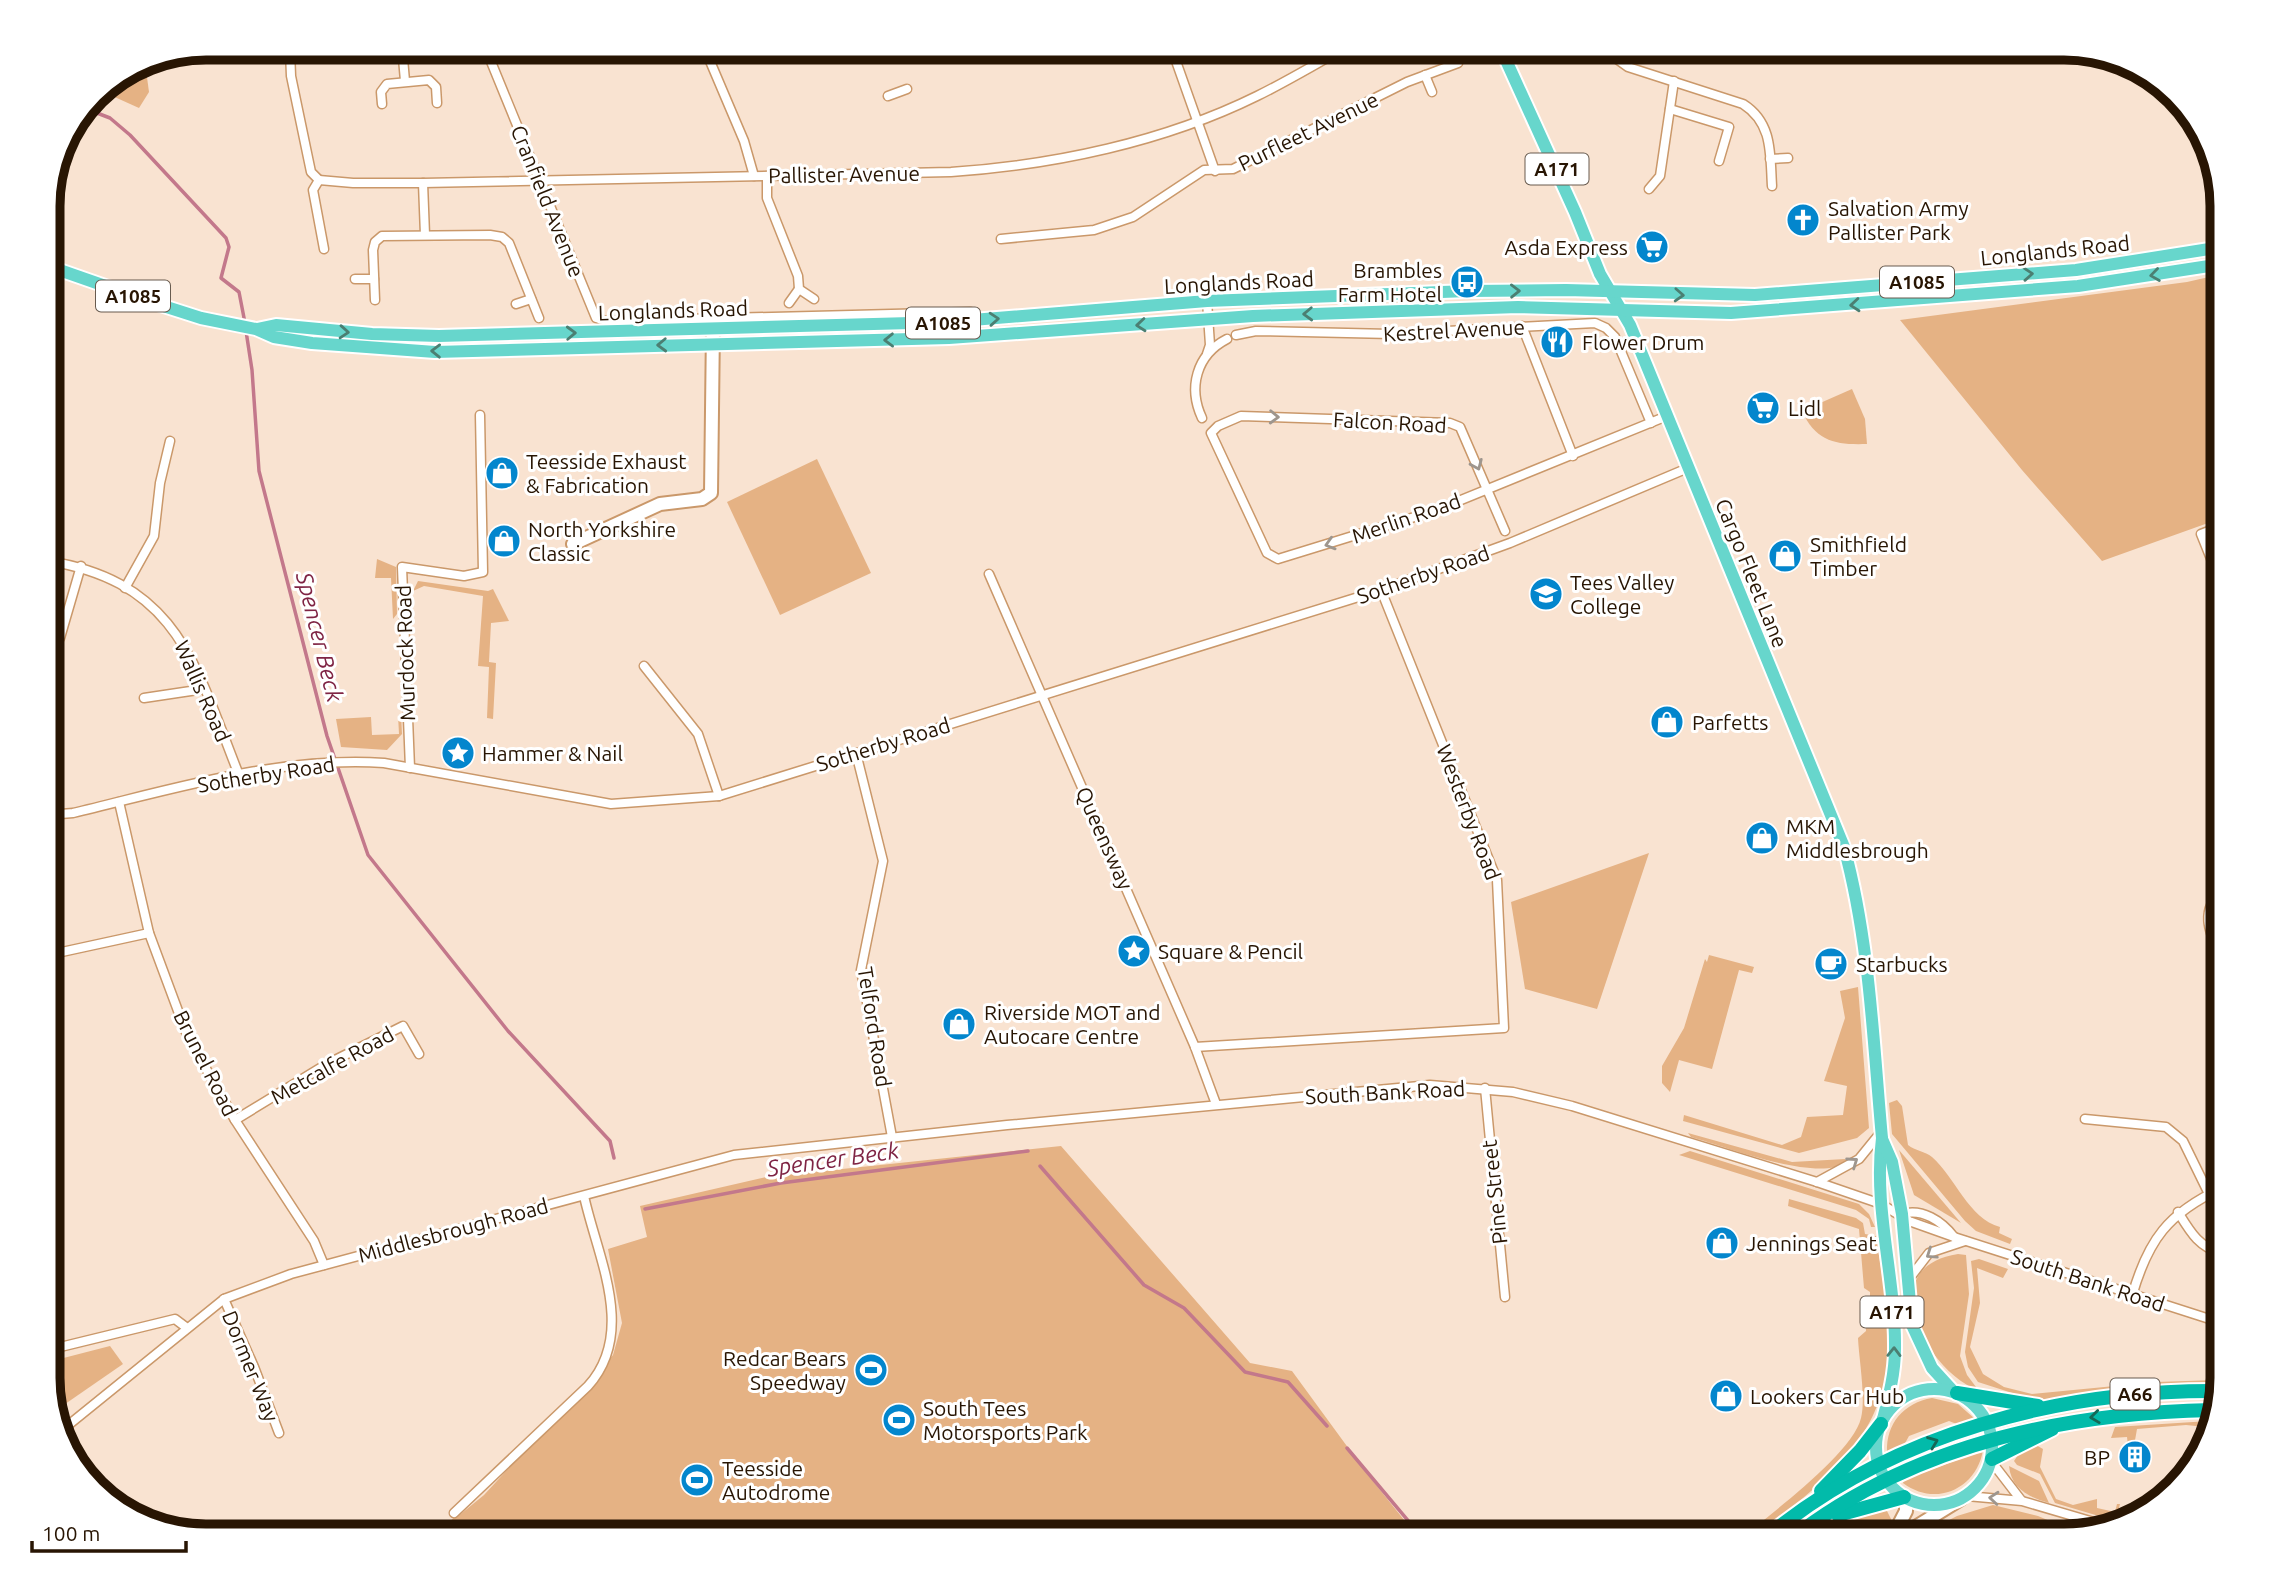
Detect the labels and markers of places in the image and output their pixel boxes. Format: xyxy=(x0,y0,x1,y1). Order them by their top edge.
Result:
place label: Salvation Army Pallister Park xyxy=(1828,196,1969,244)
church icon: Salvation Army Pallister Park xyxy=(1784,201,1822,239)
supermarket icon: Asda Express xyxy=(1633,228,1671,266)
place label: Asda Express xyxy=(1504,235,1628,259)
place label: Brambles Farm Hotel xyxy=(1338,258,1442,306)
bus stop icon: Brambles Farm Hotel xyxy=(1448,263,1486,301)
restaurant icon: Flower Drum xyxy=(1538,323,1576,361)
place label: Flower Drum xyxy=(1582,330,1704,354)
supermarket icon: Lidl xyxy=(1744,389,1782,427)
place label: Lidl xyxy=(1788,396,1822,420)
place label: Teesside Exhaust & Fabrication xyxy=(526,449,687,497)
shop icon: Teesside Exhaust & Fabrication xyxy=(483,454,521,492)
place label: North Yorkshire Classic xyxy=(528,517,676,565)
shop icon: North Yorkshire Classic xyxy=(485,522,523,560)
place label: Smithfield Timber xyxy=(1810,532,1907,580)
shop icon: Smithfield Timber xyxy=(1766,537,1804,575)
place label: Tees Valley College xyxy=(1570,570,1674,618)
school or university icon: Tees Valley College xyxy=(1527,575,1565,613)
shop icon: Parfetts xyxy=(1648,703,1686,741)
place label: Parfetts xyxy=(1692,710,1768,734)
place icon: Hammer & Nail xyxy=(439,734,477,772)
place label: Hammer & Nail xyxy=(482,741,623,765)
place label: MKM Middlesbrough xyxy=(1786,814,1929,862)
shop icon: MKM Middlesbrough xyxy=(1743,819,1781,857)
place icon: Square & Pencil xyxy=(1115,932,1153,970)
place label: Square & Pencil xyxy=(1158,939,1303,963)
cafe icon: Starbucks xyxy=(1812,945,1850,983)
place label: Starbucks xyxy=(1856,952,1948,976)
place label: Riverside MOT and Autocare Centre xyxy=(984,1000,1161,1048)
shop icon: Riverside MOT and Autocare Centre xyxy=(940,1005,978,1043)
shop icon: Jennings Seat xyxy=(1703,1224,1741,1262)
place label: Jennings Seat xyxy=(1746,1231,1877,1255)
place label: Redcar Bears Speedway xyxy=(723,1346,846,1394)
sports icon: Redcar Bears Speedway xyxy=(852,1351,890,1389)
shop icon: Lookers Car Hub xyxy=(1707,1377,1745,1415)
place label: Lookers Car Hub xyxy=(1750,1384,1904,1408)
place label: South Tees Motorsports Park xyxy=(923,1396,1088,1444)
sports icon: South Tees Motorsports Park xyxy=(880,1401,918,1439)
building icon: BP xyxy=(2116,1438,2154,1476)
place label: BP xyxy=(2084,1445,2110,1469)
place label: Teesside Autodrome xyxy=(722,1456,830,1504)
sports icon: Teesside Autodrome xyxy=(678,1461,716,1499)

